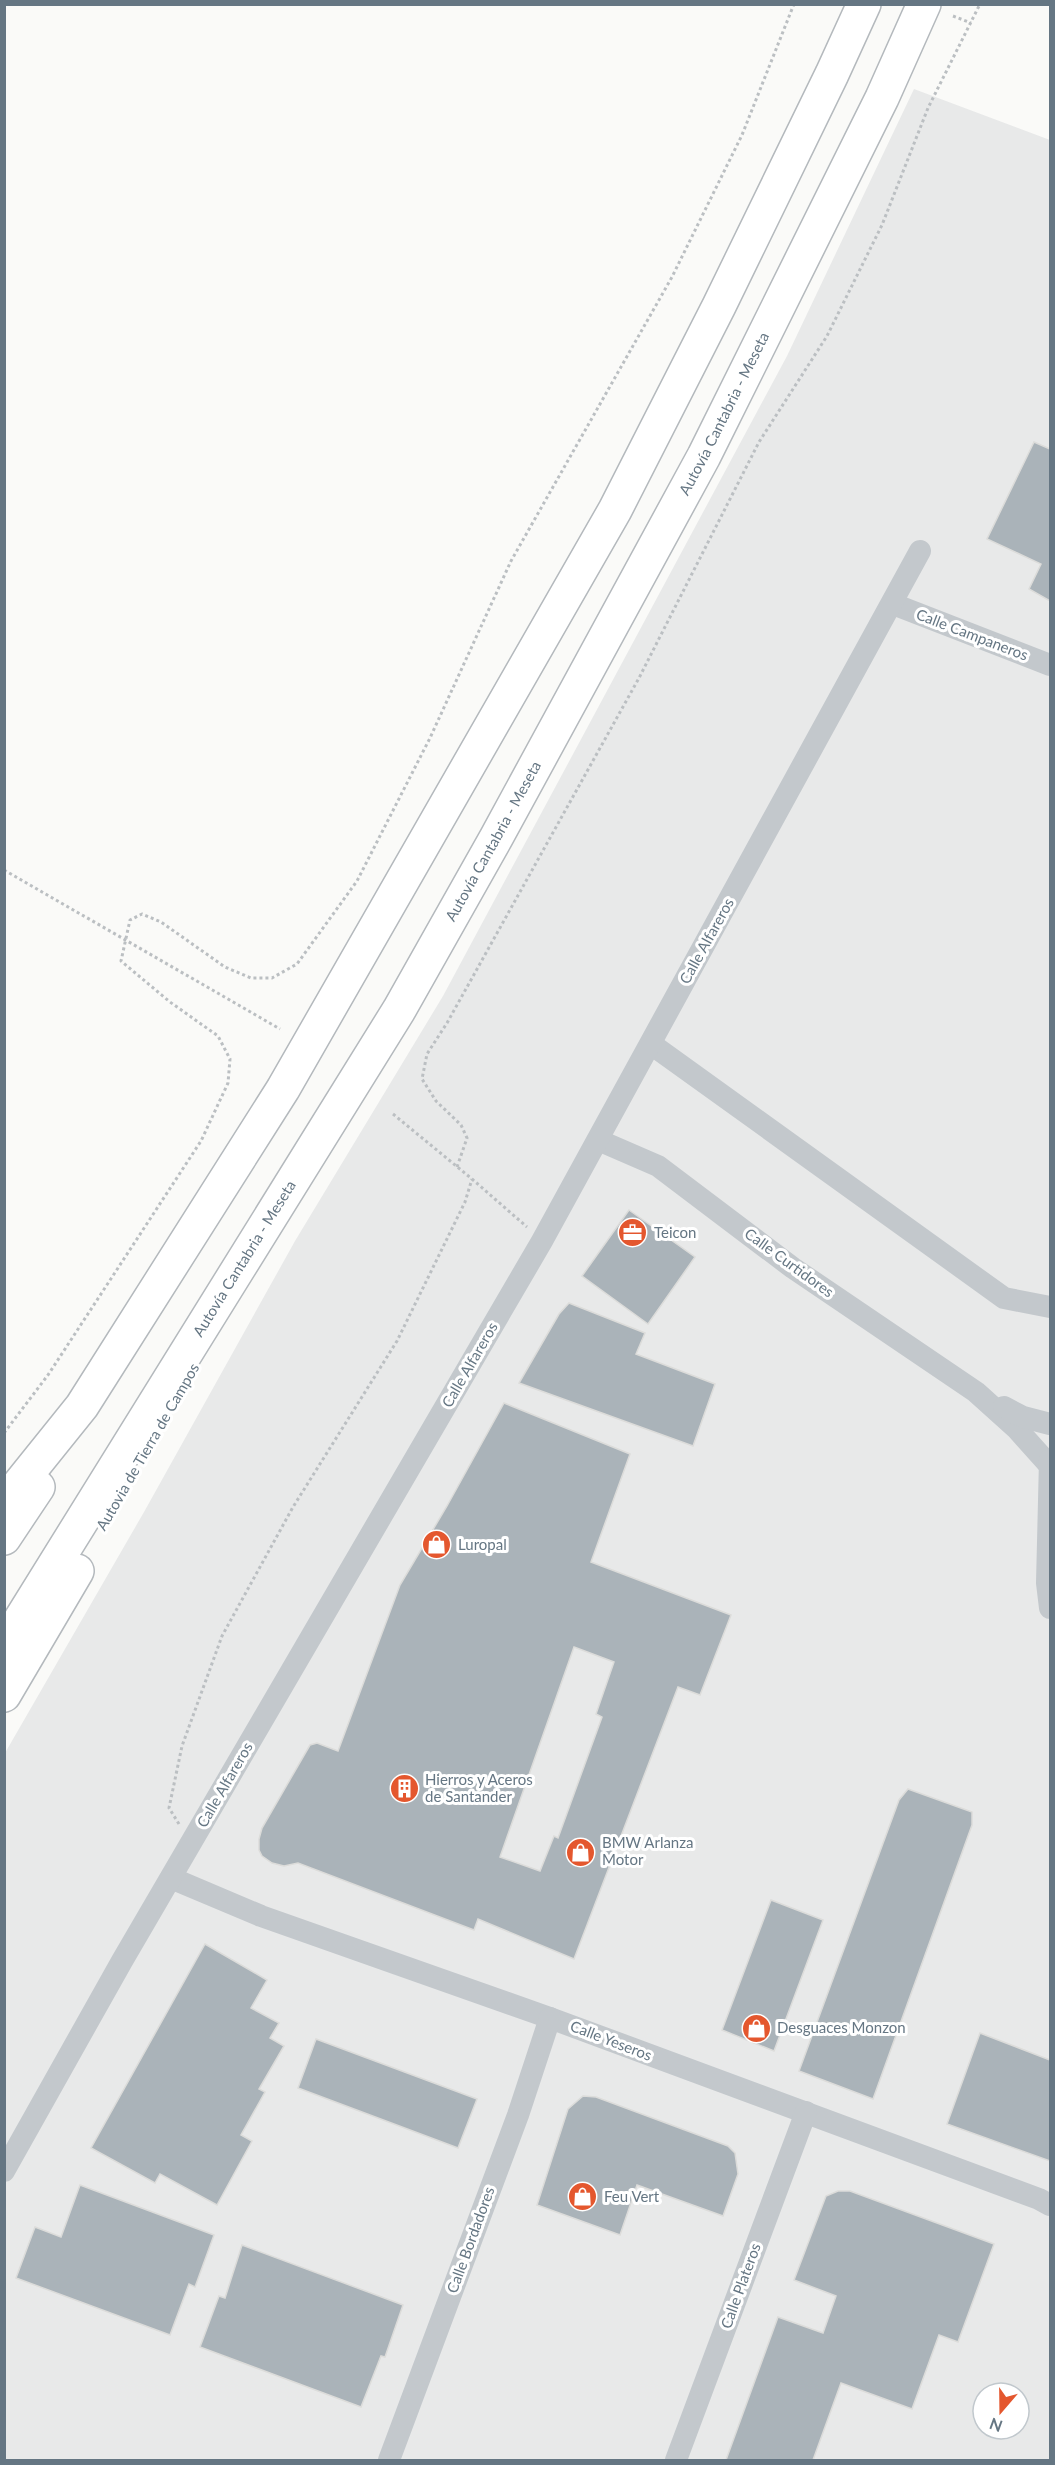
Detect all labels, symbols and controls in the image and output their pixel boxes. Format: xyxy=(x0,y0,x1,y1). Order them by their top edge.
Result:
street label: Autovía Cantabria - Meseta xyxy=(675,329,772,498)
street label: Calle Campaneros xyxy=(914,604,1031,664)
street label: Autovía Cantabria - Meseta xyxy=(441,758,544,924)
street label: Calle Alfareros xyxy=(675,894,737,987)
street label: Autovía Cantabria - Meseta xyxy=(189,1177,299,1339)
office icon: Teicon xyxy=(617,1217,649,1249)
place label: Teicon xyxy=(654,1223,696,1241)
street label: Calle Curtidores xyxy=(742,1224,838,1301)
street label: Calle Alfareros xyxy=(437,1319,501,1410)
street label: Autovia de Tierra de Campos xyxy=(92,1360,202,1533)
shop icon: Luropal xyxy=(421,1529,453,1561)
place label: Luropal xyxy=(458,1535,507,1553)
street label: Calle Alfareros xyxy=(192,1739,256,1830)
place label: Hierros y Aceros de Santander xyxy=(425,1770,533,1805)
building icon: Hierros y Aceros de Santander xyxy=(388,1773,420,1805)
place label: BMW Arlanza Motor xyxy=(602,1833,693,1868)
shop icon: BMW Arlanza Motor xyxy=(565,1836,597,1868)
shop icon: Desguaces Monzon xyxy=(740,2012,772,2044)
street label: Calle Yeseros xyxy=(568,2016,655,2064)
place label: Desguaces Monzon xyxy=(777,2018,906,2036)
shop icon: Feu Vert xyxy=(567,2181,599,2213)
street label: Calle Bordadores xyxy=(442,2184,498,2295)
place label: Feu Vert xyxy=(604,2187,660,2205)
street label: Calle Plateros xyxy=(716,2240,764,2331)
north arrow xyxy=(971,2381,1031,2441)
text: N xyxy=(987,2415,1005,2437)

